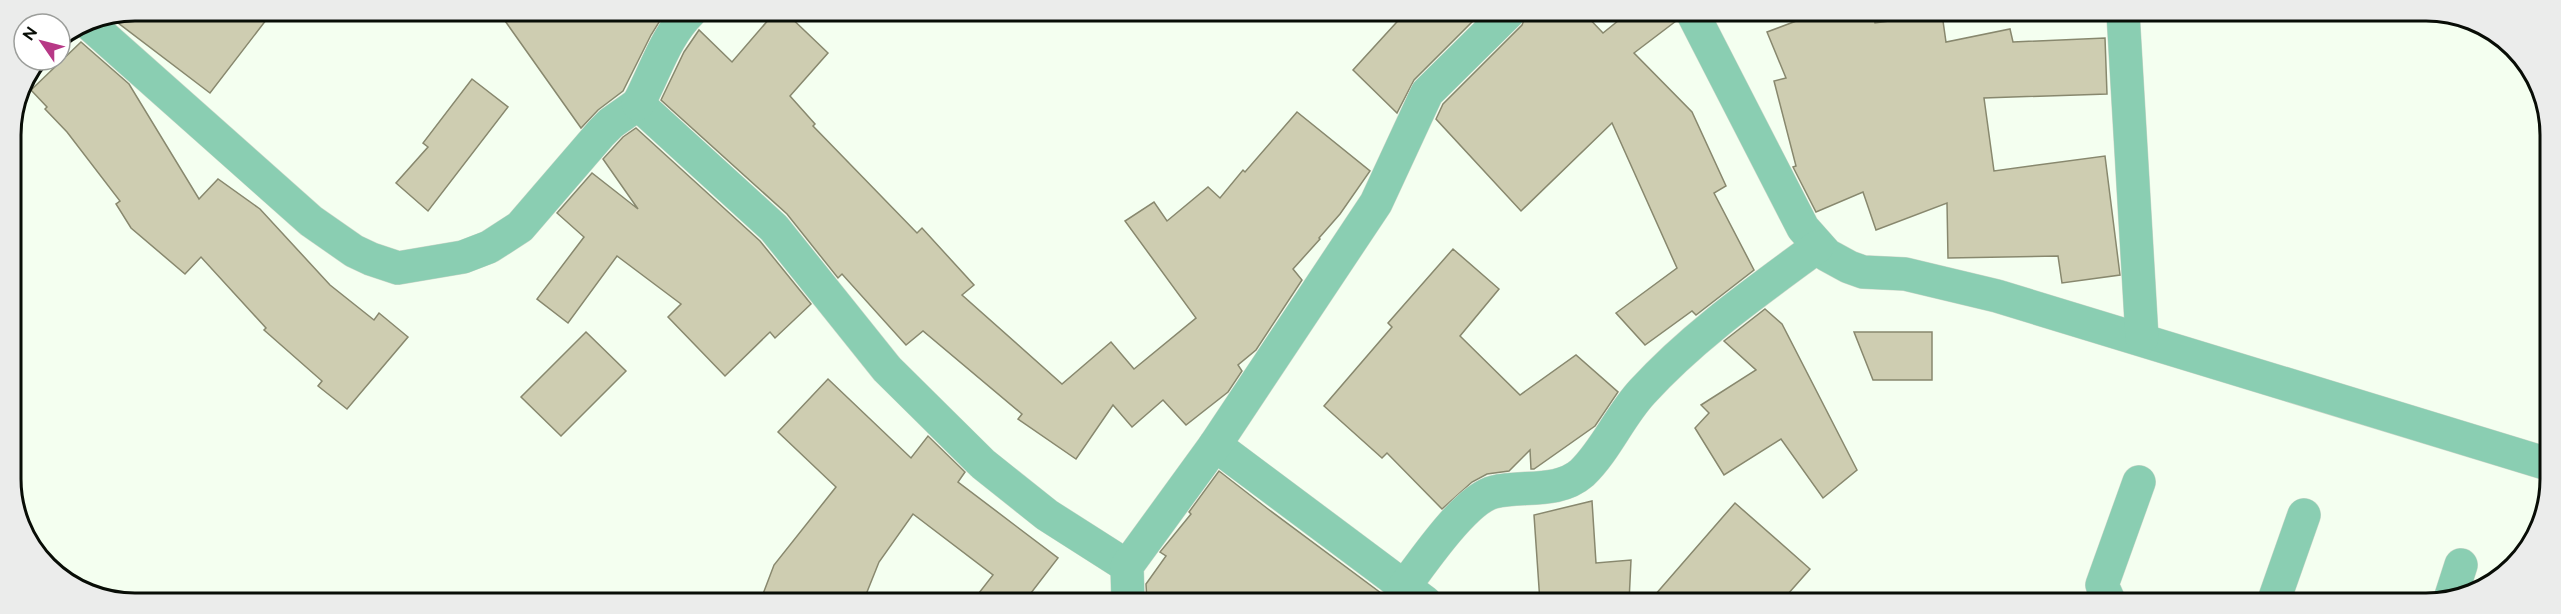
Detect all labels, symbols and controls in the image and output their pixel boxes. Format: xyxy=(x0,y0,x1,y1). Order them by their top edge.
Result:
north arrow xyxy=(12,12,72,72)
text: N xyxy=(19,23,41,44)

